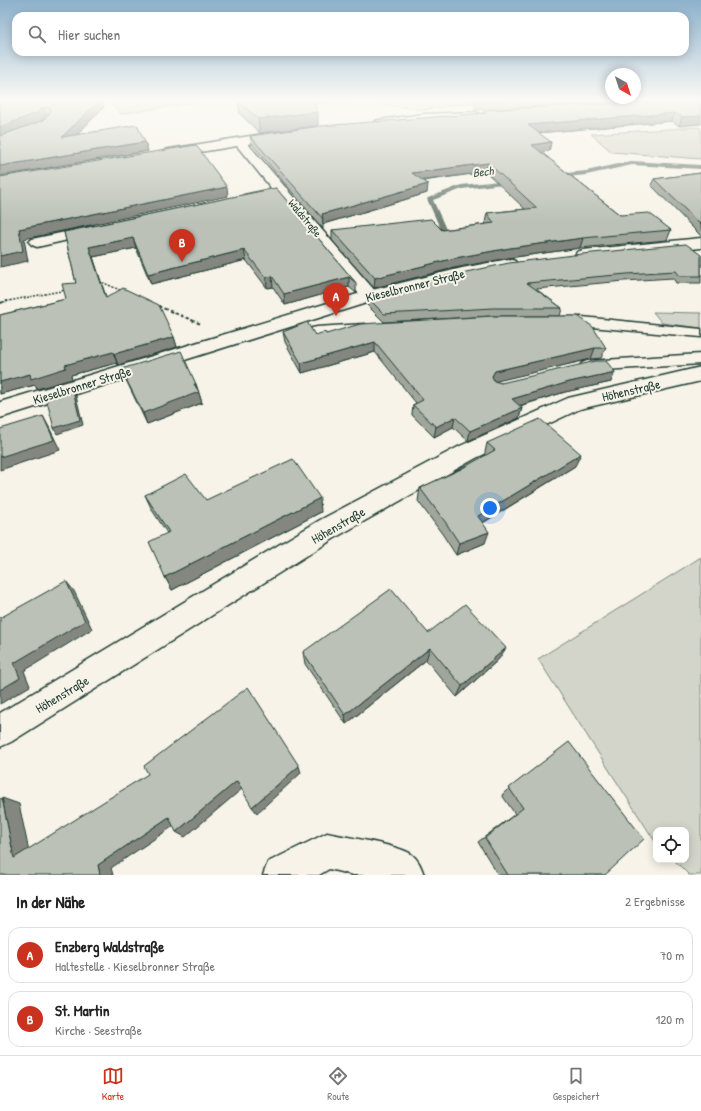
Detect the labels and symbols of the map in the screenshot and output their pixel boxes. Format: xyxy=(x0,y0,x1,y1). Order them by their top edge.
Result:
north arrow xyxy=(605,68,641,104)
water label: Bech xyxy=(472,162,495,181)
street label: Waldstraße xyxy=(285,196,325,240)
pin: B xyxy=(169,229,195,262)
street label: Kieselbronner Straße xyxy=(364,264,466,306)
pin: A xyxy=(323,283,349,316)
street label: Kieselbronner Straße xyxy=(31,362,133,408)
street label: Höhenstraße xyxy=(600,375,662,405)
your location xyxy=(480,498,500,518)
street label: Höhenstraße xyxy=(308,502,368,548)
street label: Höhenstraße xyxy=(32,671,92,717)

